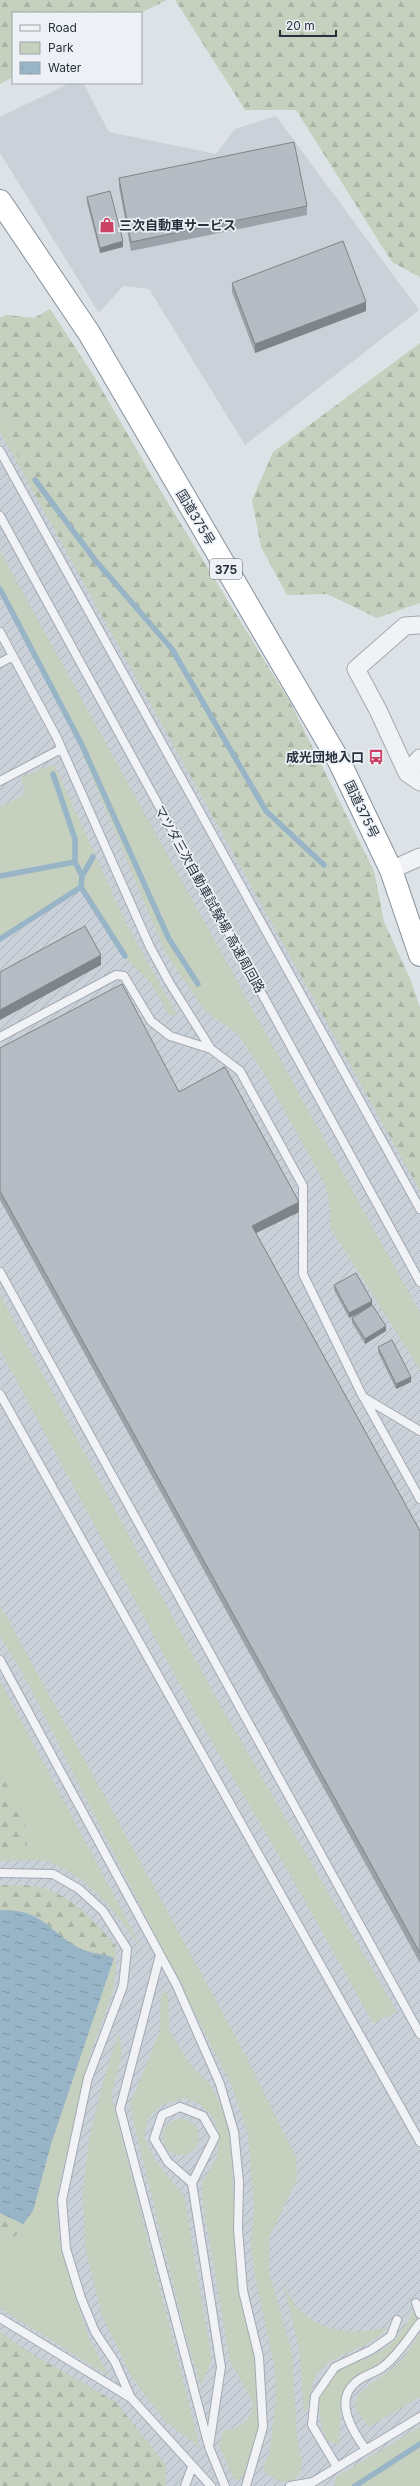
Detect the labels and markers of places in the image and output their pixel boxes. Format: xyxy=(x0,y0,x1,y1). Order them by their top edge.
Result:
shop icon: 三次自動車サービス xyxy=(98,216,116,234)
place label: 三次自動車サービス xyxy=(119,217,236,233)
bus stop icon: 成光団地入口 xyxy=(367,748,385,766)
place label: 成光団地入口 xyxy=(286,749,364,765)

